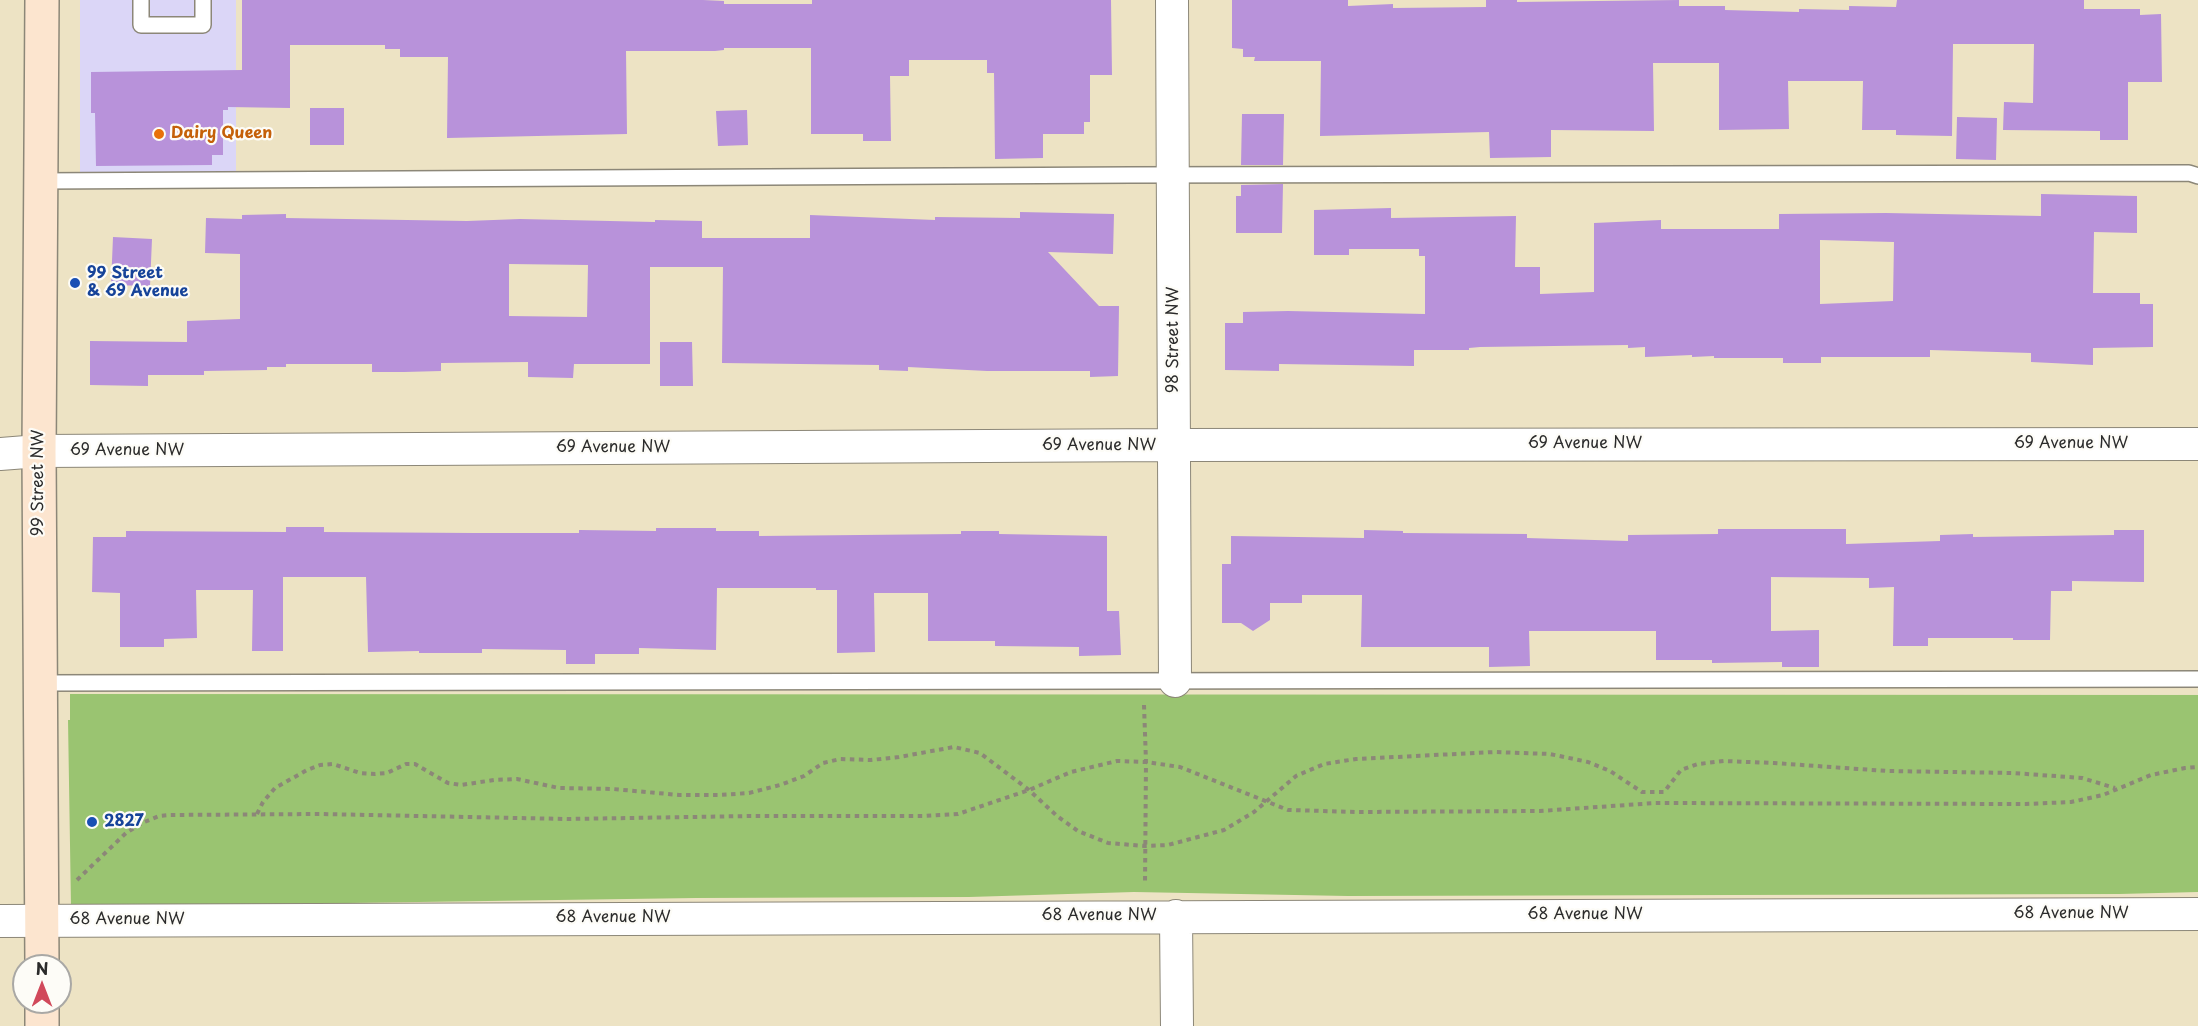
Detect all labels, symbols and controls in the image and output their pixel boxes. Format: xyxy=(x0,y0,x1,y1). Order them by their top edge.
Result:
place label: Dairy Queen xyxy=(171,124,272,144)
marker: Dairy Queen xyxy=(152,127,166,141)
place label: 99 Street & 69 Avenue xyxy=(87,264,188,302)
marker: 99 Street & 69 Avenue xyxy=(68,276,82,290)
street label: 98 Street NW xyxy=(1164,287,1184,393)
street label: 99 Street NW xyxy=(29,430,49,536)
street label: 69 Avenue NW xyxy=(1528,434,1642,454)
street label: 69 Avenue NW xyxy=(2014,434,2128,454)
street label: 69 Avenue NW xyxy=(1042,436,1156,456)
street label: 69 Avenue NW xyxy=(556,438,670,458)
street label: 69 Avenue NW xyxy=(70,441,184,461)
place label: 2827 xyxy=(104,812,144,832)
marker: 2827 xyxy=(85,815,99,829)
street label: 68 Avenue NW xyxy=(2013,904,2129,924)
street label: 68 Avenue NW xyxy=(1527,905,1643,925)
street label: 68 Avenue NW xyxy=(1041,906,1157,926)
street label: 68 Avenue NW xyxy=(555,908,671,928)
street label: 68 Avenue NW xyxy=(69,910,185,930)
north arrow xyxy=(12,954,72,1014)
text: N xyxy=(36,956,48,980)

